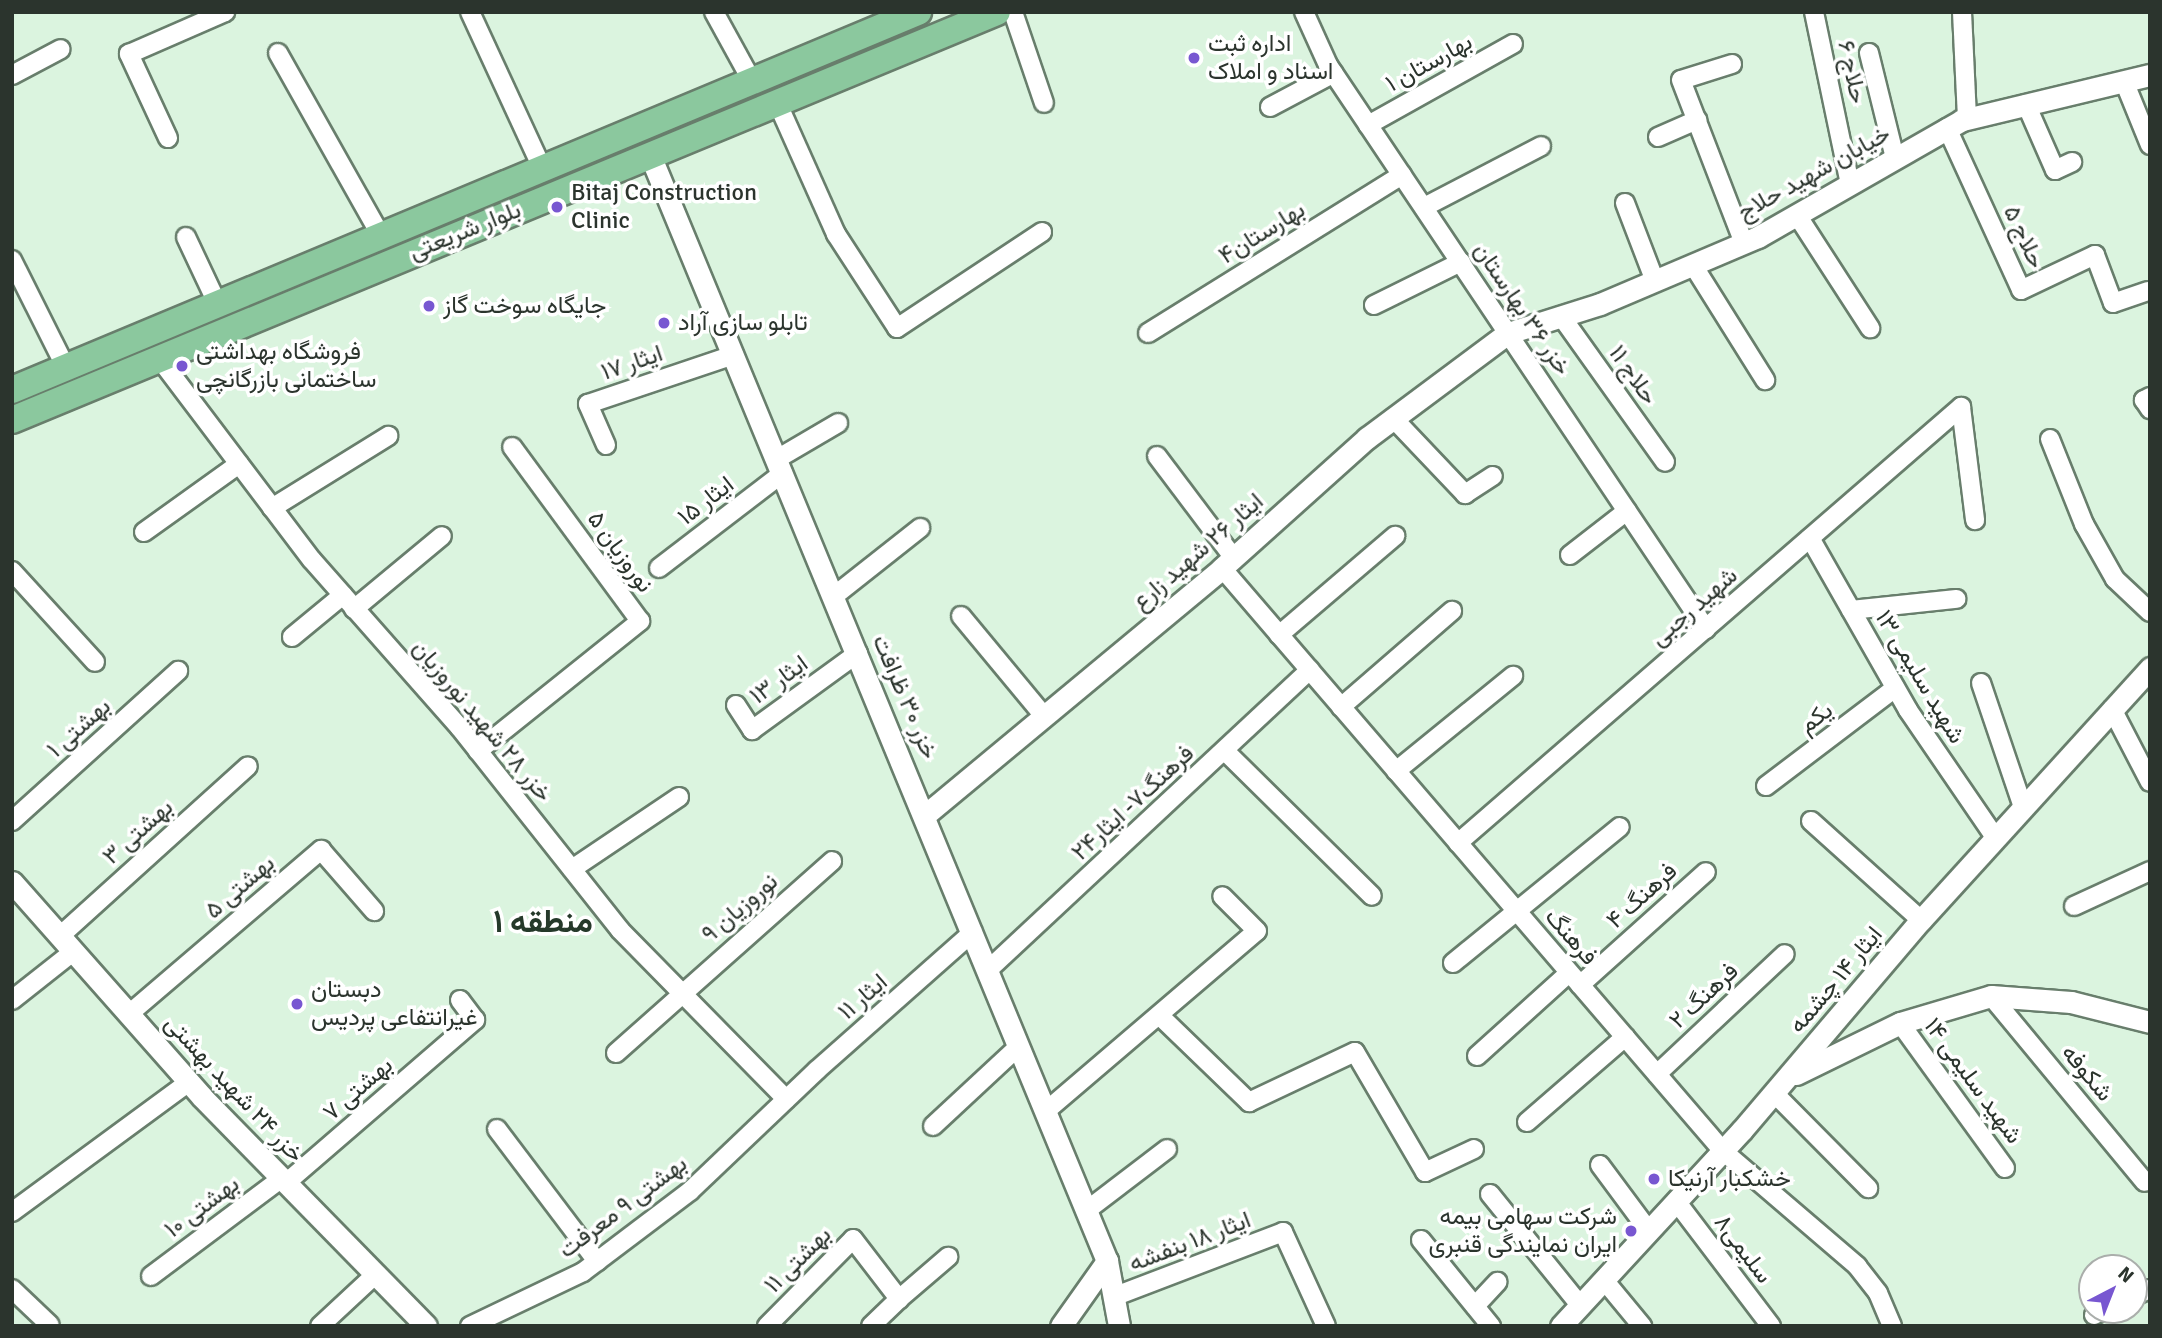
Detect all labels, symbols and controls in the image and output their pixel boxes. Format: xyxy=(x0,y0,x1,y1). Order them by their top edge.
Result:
street label: بهارستان ۱ xyxy=(1381,27,1477,99)
place label: اداره ثبت اسناد و املاک xyxy=(1208,30,1333,86)
street label: حلاج ۶ xyxy=(1831,38,1873,106)
marker: اداره ثبت اسناد و املاک xyxy=(1186,50,1202,66)
street label: خیابان شهید حلاج xyxy=(1733,119,1895,227)
place label: Bitaj Construction Clinic xyxy=(571,179,757,235)
street label: بهارستان۴ xyxy=(1214,195,1310,271)
street label: بلوار شریعتی xyxy=(405,196,525,266)
marker: Bitaj Construction Clinic xyxy=(549,199,565,215)
street label: حلاج ۵ xyxy=(1997,201,2051,273)
street label: خزر ۳۶ بهارستان xyxy=(1467,237,1577,381)
place label: جایگاه سوخت گاز xyxy=(443,292,606,320)
marker: جایگاه سوخت گاز xyxy=(421,298,437,314)
place label: تابلو سازی آراد xyxy=(678,309,808,337)
marker: تابلو سازی آراد xyxy=(656,315,672,331)
place label: فروشگاه بهداشتی ساختمانی بازرگانچی xyxy=(196,338,377,394)
street label: ایثار ۱۷ xyxy=(598,339,666,387)
street label: حلاج ۱۱ xyxy=(1602,340,1664,410)
marker: فروشگاه بهداشتی ساختمانی بازرگانچی xyxy=(174,358,190,374)
street label: ایثار ۱۵ xyxy=(672,470,740,532)
street label: ایثار ۲۶ شهید زارع xyxy=(1127,487,1269,617)
street label: نوروزیان ۵ xyxy=(581,506,659,598)
street label: شهید رجبی xyxy=(1644,561,1744,653)
street label: شهید سلیمی ۱۳ xyxy=(1869,605,1971,749)
street label: خزر ۳۰ ظرافت xyxy=(866,631,944,763)
street label: خزر ۲۸ شهید نوروزیان xyxy=(406,634,558,808)
street label: ایثار ۱۳ xyxy=(744,649,814,711)
street label: بهشتی ۱ xyxy=(41,692,117,764)
street label: یکم xyxy=(1793,696,1839,740)
street label: فرهنگ۷- ایثار۲۴ xyxy=(1066,739,1200,867)
street label: بهشتی ۳ xyxy=(97,793,179,871)
street label: بهشتی ۵ xyxy=(199,849,281,925)
street label: فرهنگ ۴ xyxy=(1601,857,1683,935)
street label: نوروزیان ۹ xyxy=(696,867,784,949)
district label: منطقه ۱ xyxy=(493,903,593,941)
street label: فرهنگ xyxy=(1539,903,1603,971)
street label: ایثار ۱۴ چشمه xyxy=(1783,921,1889,1039)
street label: فرهنگ ۲ xyxy=(1664,957,1744,1035)
street label: ایثار ۱۱ xyxy=(832,968,894,1026)
place label: دبستان غیرانتفاعی پردیس xyxy=(311,976,478,1032)
marker: دبستان غیرانتفاعی پردیس xyxy=(289,996,305,1012)
street label: خزر ۲۴ شهید بهشتی xyxy=(158,1009,310,1169)
street label: شهید سلیمی ۱۴ xyxy=(1918,1012,2028,1150)
street label: شکوفه xyxy=(2055,1039,2119,1107)
street label: بهشتی ۷ xyxy=(317,1051,399,1127)
street label: بهشتی ۹ معرفت xyxy=(553,1149,693,1265)
place label: خشکبار آرنیکا xyxy=(1668,1165,1791,1193)
street label: بهشتی ۱۰ xyxy=(159,1170,245,1244)
marker: خشکبار آرنیکا xyxy=(1646,1171,1662,1187)
place label: شرکت سهامی بیمه ایران نمایندگی قنبری xyxy=(1428,1203,1617,1259)
street label: ایثار ۱۸ بنفشه xyxy=(1125,1206,1255,1278)
street label: سلیمی۸ xyxy=(1708,1209,1778,1289)
street label: بهشتی ۱۱ xyxy=(759,1221,837,1299)
marker: شرکت سهامی بیمه ایران نمایندگی قنبری xyxy=(1623,1223,1639,1239)
north arrow xyxy=(2078,1254,2148,1324)
text: N xyxy=(2113,1262,2139,1288)

